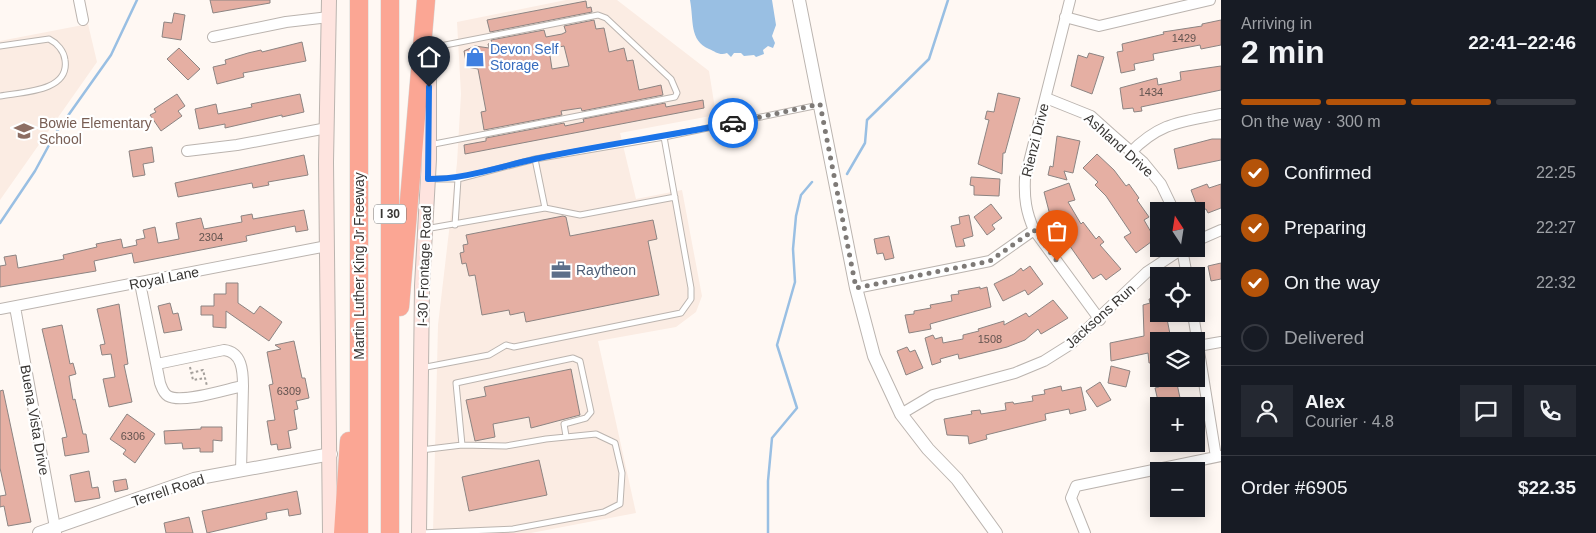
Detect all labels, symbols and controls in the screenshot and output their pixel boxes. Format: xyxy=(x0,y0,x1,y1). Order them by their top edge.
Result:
text: Arriving in xyxy=(1241,15,1312,32)
house number: 1429 xyxy=(1172,32,1196,44)
text: 22:41–22:46 xyxy=(1468,32,1576,53)
text: 2 min xyxy=(1241,34,1325,70)
pin xyxy=(408,36,450,87)
place label: Devon Self Storage xyxy=(490,41,559,73)
icon: home xyxy=(415,43,443,71)
shop icon: Devon Self Storage xyxy=(464,46,486,68)
house number: 1434 xyxy=(1139,86,1163,98)
courier xyxy=(708,98,758,148)
street label: Rienzi Drive xyxy=(1018,101,1052,179)
icon: car xyxy=(719,109,747,137)
street label: Ashland Drive xyxy=(1081,110,1157,180)
text: On the way · 300 m xyxy=(1241,113,1381,130)
place label: Bowie Elementary School xyxy=(39,115,152,147)
school or university icon: Bowie Elementary School xyxy=(13,120,35,142)
icon: check xyxy=(1241,159,1269,187)
text: Confirmed xyxy=(1284,162,1372,183)
text: 22:25 xyxy=(1536,164,1576,181)
street label: Martin Luther King Jr Freeway xyxy=(351,172,367,360)
north arrow xyxy=(1150,202,1205,258)
map controls xyxy=(1150,202,1205,517)
road number: I 30 xyxy=(374,204,406,223)
street label: I-30 Frontage Road xyxy=(414,205,434,327)
pin xyxy=(1036,210,1078,261)
icon: check xyxy=(1241,214,1269,242)
icon: bag xyxy=(1043,217,1071,245)
text: Preparing xyxy=(1284,217,1366,238)
text: 22:27 xyxy=(1536,219,1576,236)
house number: 2304 xyxy=(199,231,223,243)
office icon: Raytheon xyxy=(550,259,572,281)
place label: Raytheon xyxy=(576,262,636,278)
street label: Royal Lane xyxy=(128,263,200,293)
button: locate xyxy=(1150,267,1205,322)
icon: check xyxy=(1241,269,1269,297)
text: On the way xyxy=(1284,272,1380,293)
text: 22:32 xyxy=(1536,274,1576,291)
street label: Jacksons Run xyxy=(1062,281,1138,351)
text: Delivered xyxy=(1284,327,1364,348)
button: layers xyxy=(1150,332,1205,387)
house number: 1508 xyxy=(978,333,1002,345)
street label: Buena Vista Drive xyxy=(17,364,53,477)
house number: 6309 xyxy=(277,385,301,397)
button: person xyxy=(1241,385,1293,437)
button: chat xyxy=(1460,385,1512,437)
button: phone xyxy=(1524,385,1576,437)
text: Alex xyxy=(1305,391,1345,412)
button: + xyxy=(1150,397,1205,452)
text: Courier · 4.8 xyxy=(1305,413,1394,430)
house number: 6306 xyxy=(121,430,145,442)
button: − xyxy=(1150,462,1205,517)
street label: Terrell Road xyxy=(130,471,206,509)
text: Order #6905 xyxy=(1241,477,1348,498)
text: $22.35 xyxy=(1518,477,1576,498)

